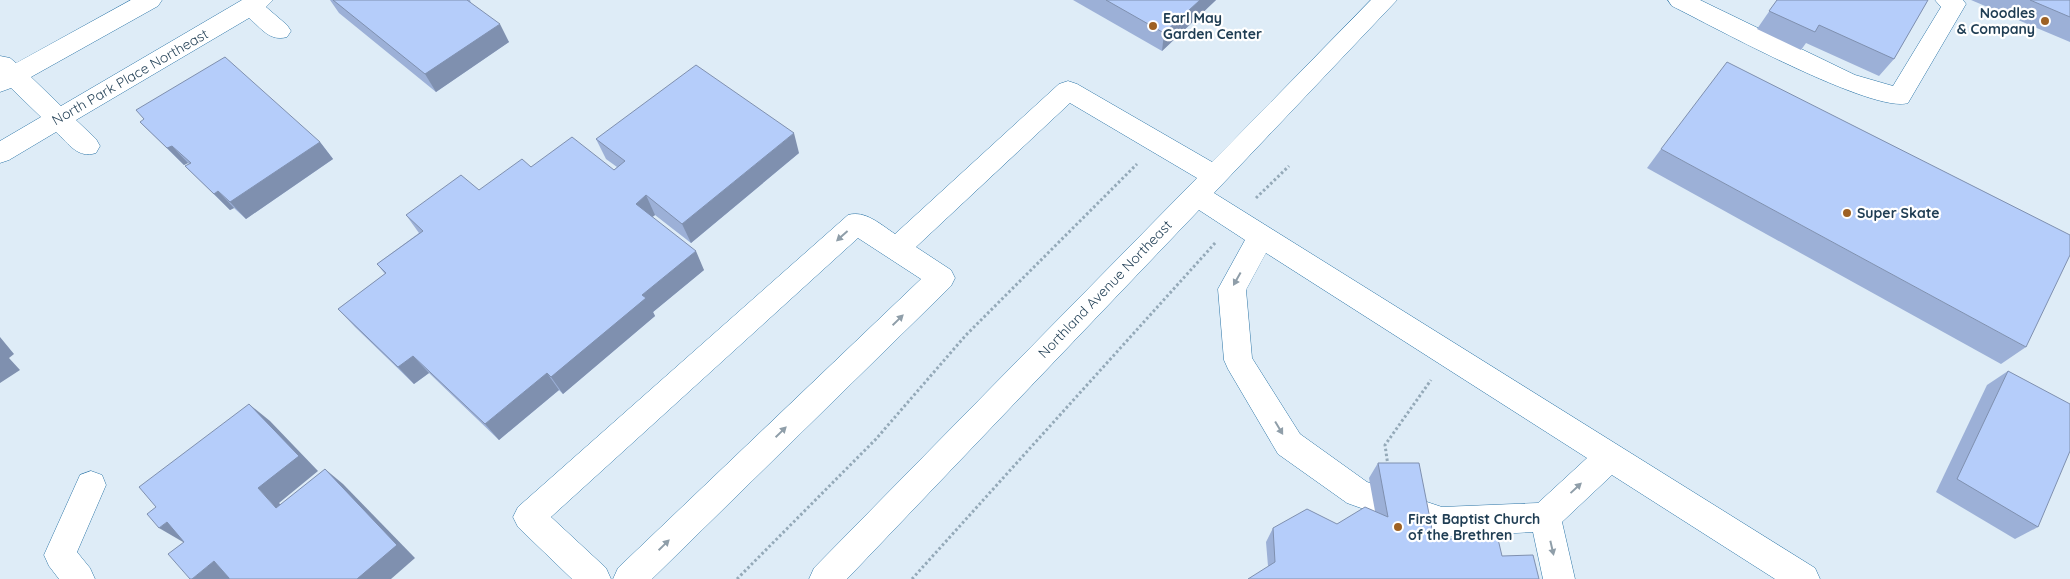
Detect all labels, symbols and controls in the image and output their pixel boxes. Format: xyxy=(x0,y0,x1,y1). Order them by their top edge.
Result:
place label: Noodles & Company xyxy=(1957,4,2035,38)
place label: Earl May Garden Center xyxy=(1163,9,1262,43)
marker: Noodles & Company xyxy=(2039,15,2051,27)
marker: Earl May Garden Center xyxy=(1147,20,1159,32)
street label: North Park Place Northeast xyxy=(49,25,212,129)
place label: Super Skate xyxy=(1857,204,1940,222)
marker: Super Skate xyxy=(1841,207,1853,219)
street label: Northland Avenue Northeast xyxy=(1034,216,1176,362)
one-way arrow xyxy=(835,231,848,242)
one-way arrow xyxy=(1233,272,1241,286)
one-way arrow xyxy=(892,314,904,326)
one-way arrow xyxy=(1275,422,1284,435)
one-way arrow xyxy=(775,426,787,438)
one-way arrow xyxy=(1569,482,1581,494)
place label: First Baptist Church of the Brethren xyxy=(1408,510,1540,544)
marker: First Baptist Church of the Brethren xyxy=(1392,521,1404,533)
one-way arrow xyxy=(658,539,670,551)
one-way arrow xyxy=(1548,540,1556,555)

